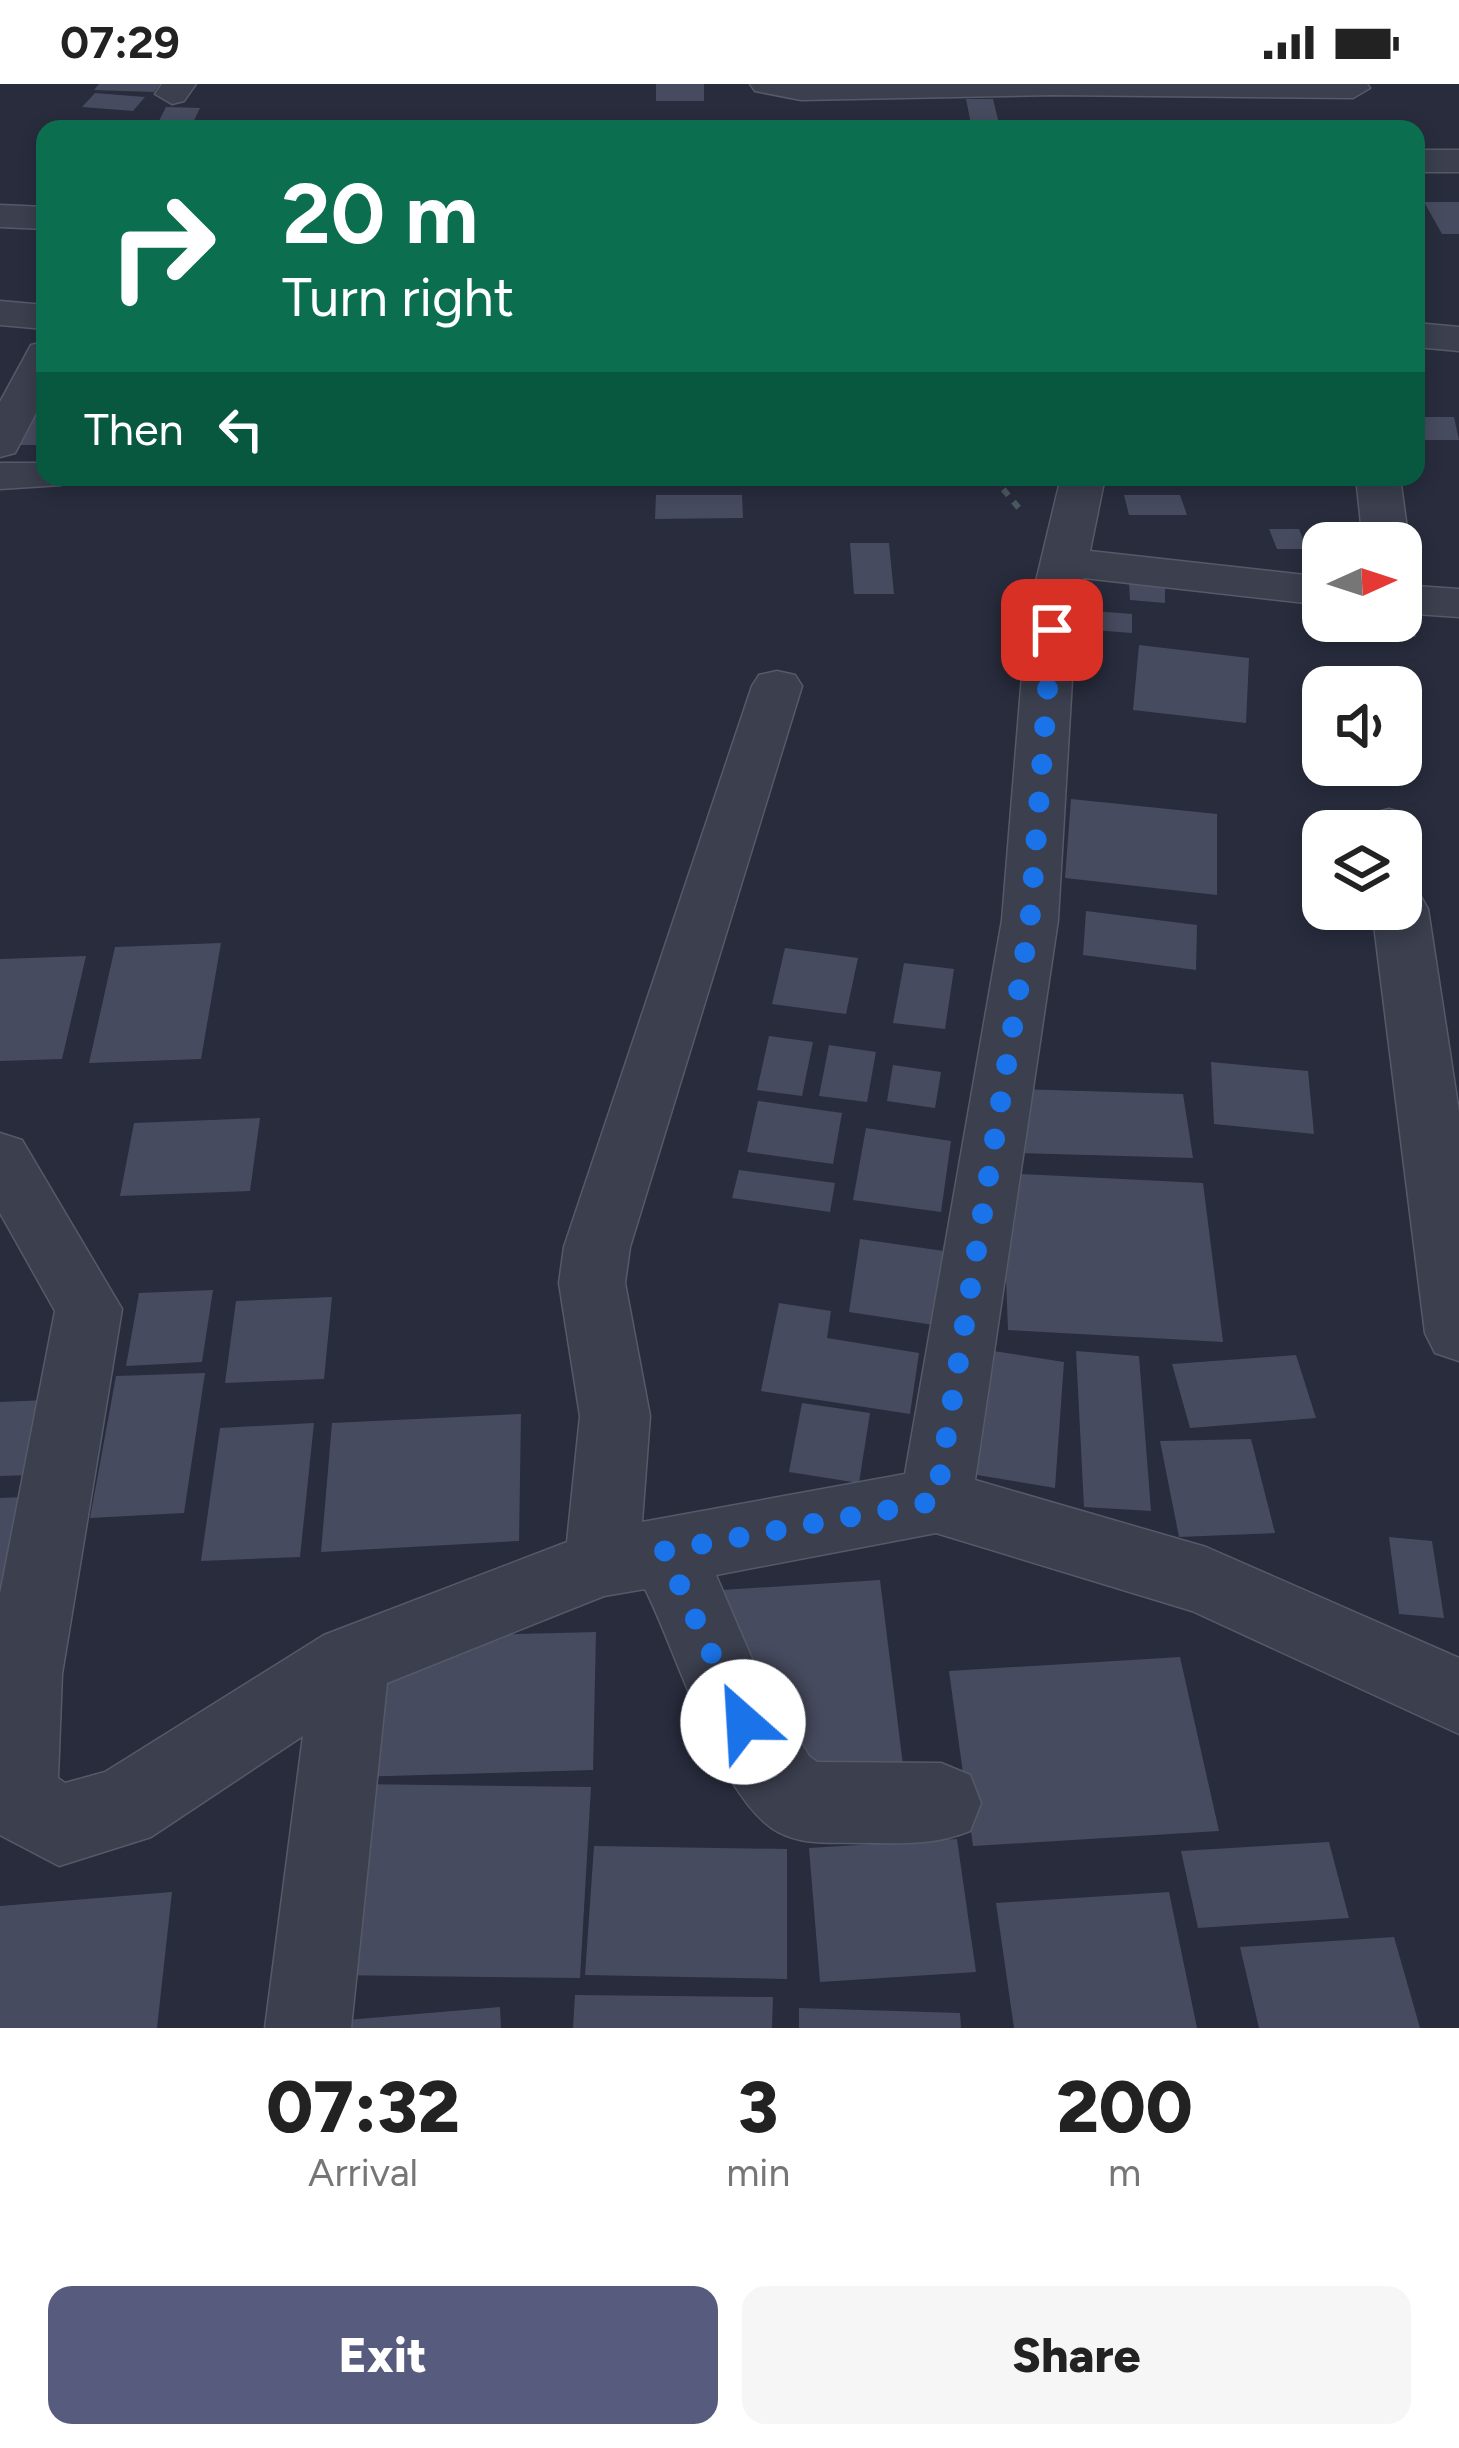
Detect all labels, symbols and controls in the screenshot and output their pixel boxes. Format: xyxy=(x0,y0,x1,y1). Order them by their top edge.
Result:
text: 07:29 xyxy=(60,15,180,69)
text: 20 m xyxy=(282,163,478,264)
icon: right xyxy=(84,168,240,324)
text: Turn right xyxy=(282,265,514,330)
icon: left xyxy=(208,396,274,462)
text: Then xyxy=(84,402,184,456)
north arrow xyxy=(1302,522,1422,642)
map controls xyxy=(1302,522,1422,930)
pin xyxy=(1001,579,1103,681)
icon: arrive xyxy=(1019,597,1085,663)
button: sound xyxy=(1302,666,1422,786)
button: layers xyxy=(1302,810,1422,930)
position arrow xyxy=(680,1659,806,1785)
text: 07:32 xyxy=(266,2064,460,2150)
text: 3 xyxy=(738,2064,778,2150)
text: 200 xyxy=(1056,2064,1193,2150)
text: Arrival xyxy=(308,2149,418,2196)
text: min xyxy=(726,2149,790,2196)
text: m xyxy=(1108,2149,1141,2196)
button: Exit xyxy=(48,2286,718,2424)
button: Share xyxy=(742,2286,1411,2424)

